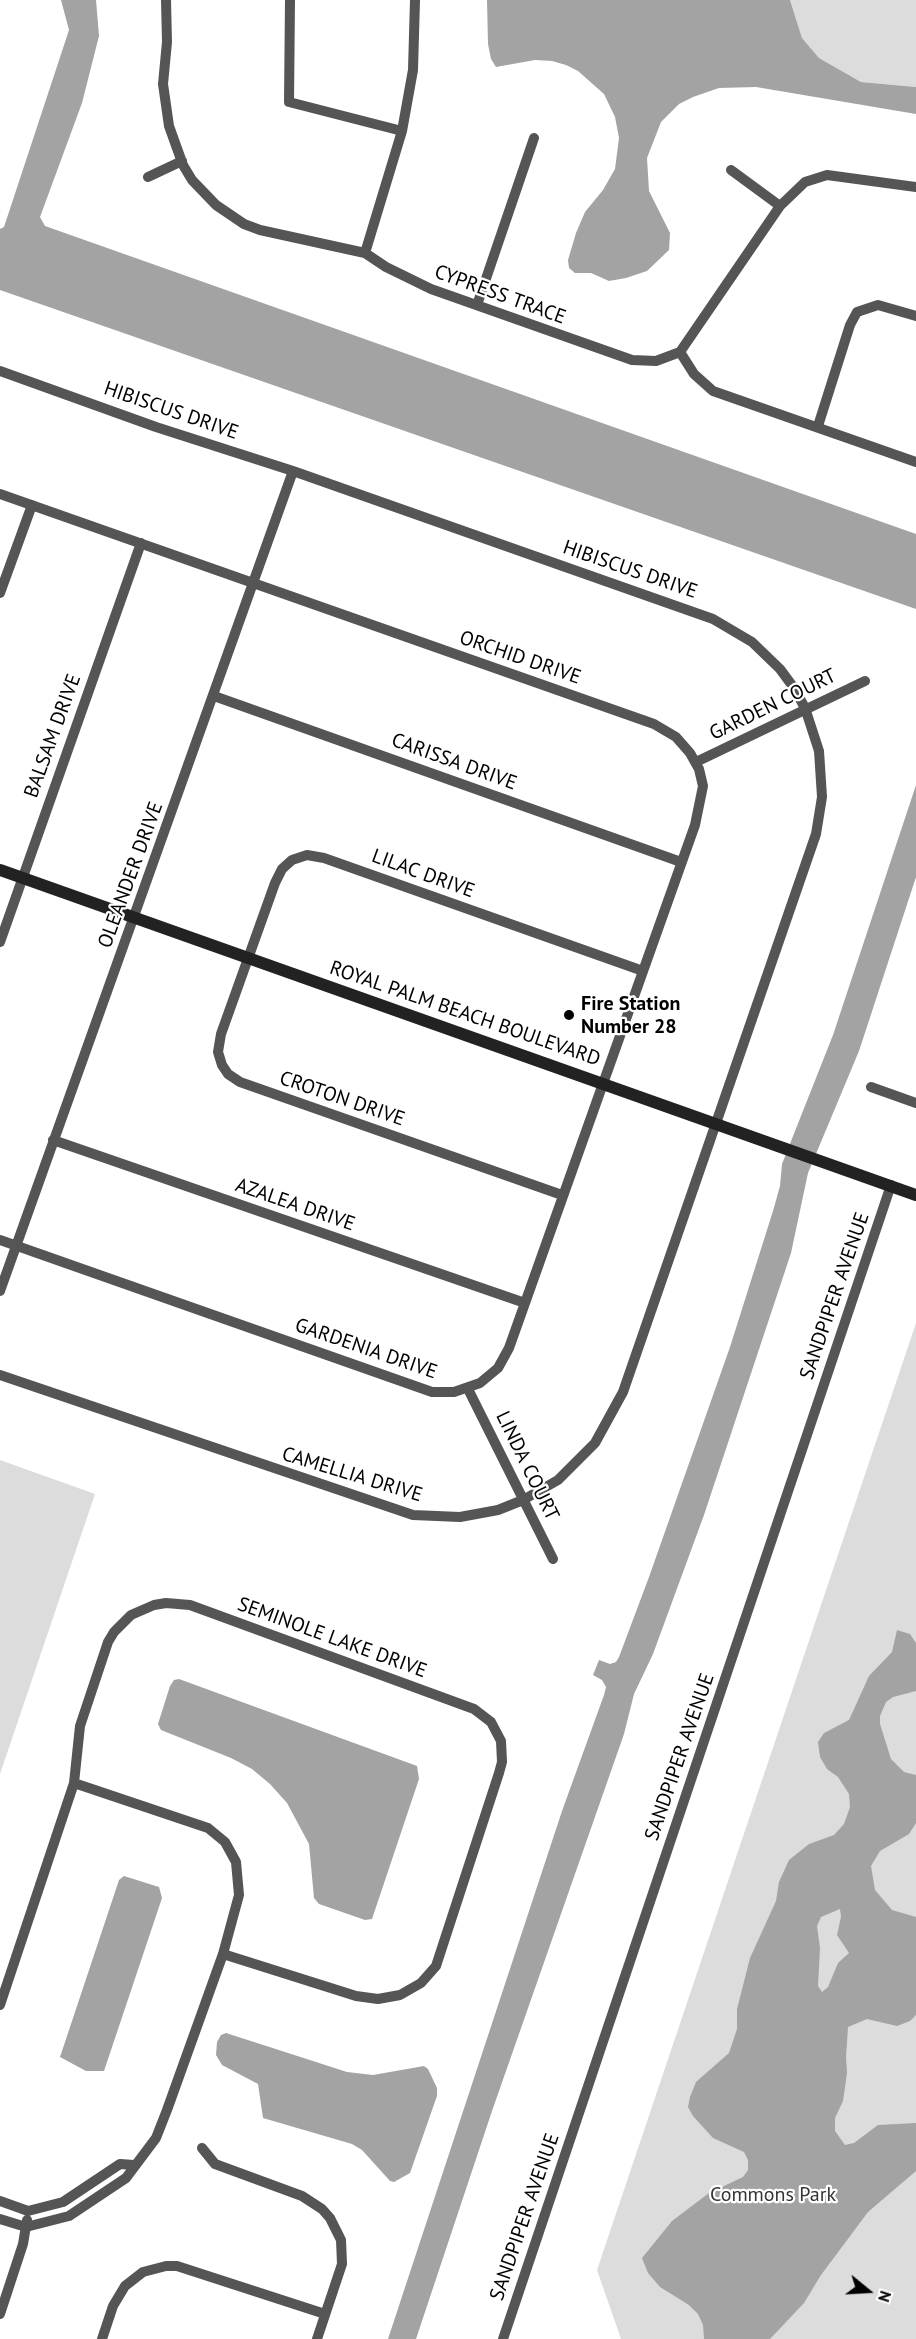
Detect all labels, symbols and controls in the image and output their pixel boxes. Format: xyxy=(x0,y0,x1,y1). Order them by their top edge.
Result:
street label: CYPRESS TRACE xyxy=(431,260,569,330)
street label: HIBISCUS DRIVE xyxy=(101,377,241,445)
street label: HIBISCUS DRIVE xyxy=(560,536,700,604)
street label: ORCHID DRIVE xyxy=(456,626,584,690)
street label: GARDEN COURT xyxy=(706,664,840,746)
street label: BALSAM DRIVE xyxy=(19,671,87,801)
street label: CARISSA DRIVE xyxy=(388,728,520,796)
street label: OLEANDER DRIVE xyxy=(93,799,169,951)
street label: LILAC DRIVE xyxy=(368,844,478,904)
street label: ROYAL PALM BEACH BOULEVARD xyxy=(327,956,603,1072)
place label: Fire Station Number 28 xyxy=(581,992,680,1039)
marker: Fire Station Number 28 xyxy=(562,1008,576,1022)
street label: CROTON DRIVE xyxy=(276,1066,408,1132)
street label: AZALEA DRIVE xyxy=(232,1173,358,1237)
street label: SANDPIPER AVENUE xyxy=(795,1209,875,1383)
street label: GARDENIA DRIVE xyxy=(292,1313,440,1385)
street label: LINDA COURT xyxy=(490,1407,564,1525)
street label: CAMELLIA DRIVE xyxy=(279,1442,425,1508)
street label: SEMINOLE LAKE DRIVE xyxy=(234,1593,430,1683)
street label: SANDPIPER AVENUE xyxy=(640,1670,720,1844)
street label: SANDPIPER AVENUE xyxy=(485,2130,565,2304)
park label: Commons Park xyxy=(710,2183,836,2207)
north arrow xyxy=(838,2261,898,2321)
text: N xyxy=(874,2288,896,2305)

